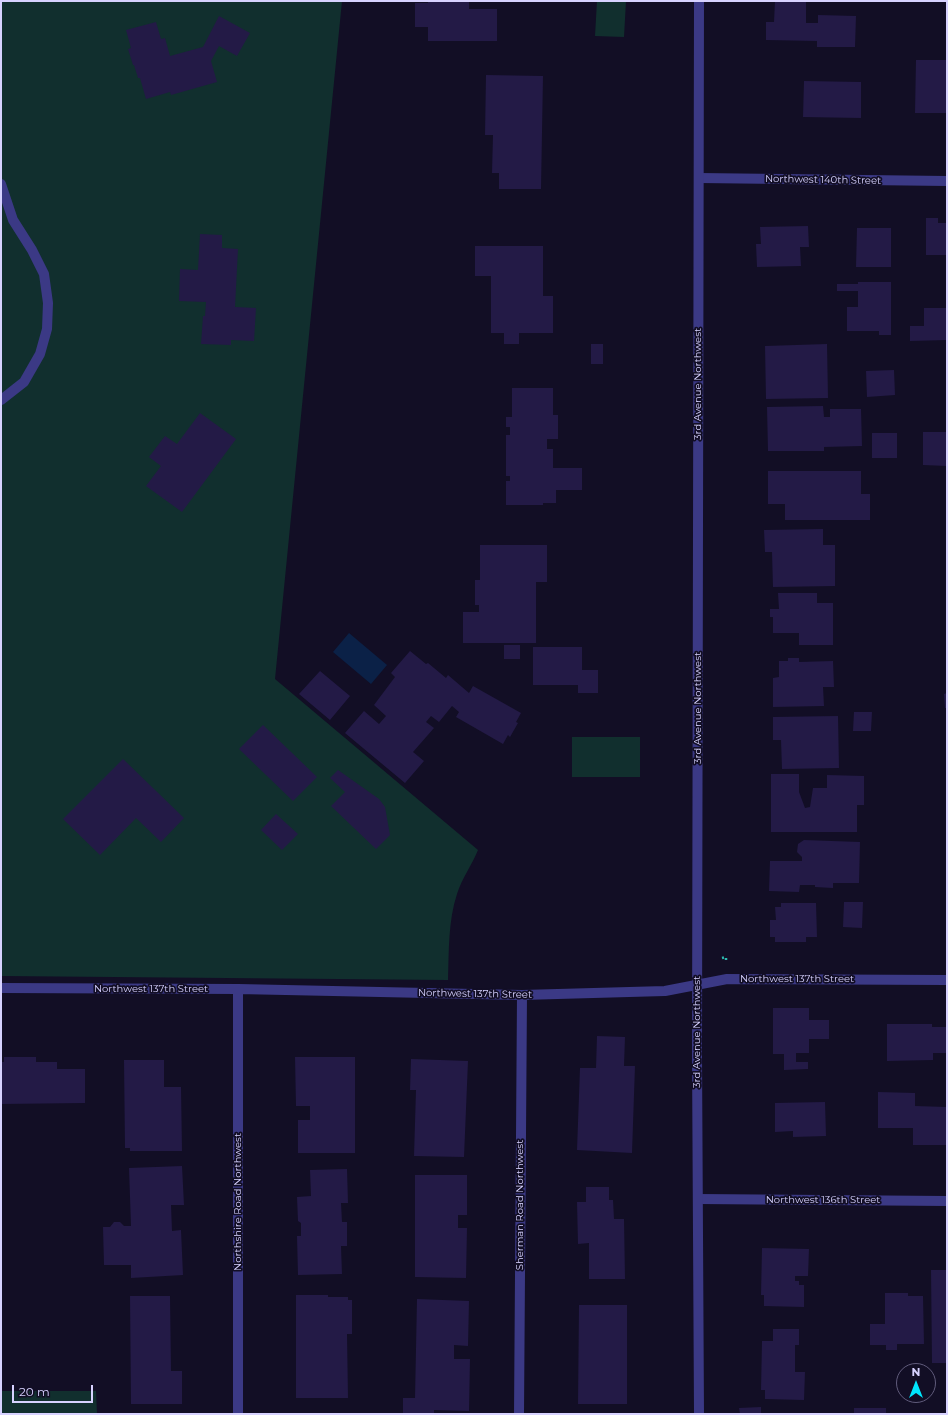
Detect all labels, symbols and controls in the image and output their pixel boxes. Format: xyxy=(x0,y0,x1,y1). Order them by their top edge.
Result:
street label: Northwest 140th Street xyxy=(765,173,881,187)
street label: 3rd Avenue Northwest xyxy=(692,328,704,440)
street label: 3rd Avenue Northwest xyxy=(692,652,704,764)
street label: Northwest 137th Street xyxy=(740,973,854,985)
street label: 3rd Avenue Northwest xyxy=(691,976,703,1088)
street label: Northwest 137th Street xyxy=(94,983,208,995)
street label: Northwest 137th Street xyxy=(418,987,532,1001)
street label: Northshire Road Northwest xyxy=(232,1133,244,1271)
street label: Sherman Road Northwest xyxy=(514,1140,526,1270)
street label: Northwest 136th Street xyxy=(766,1194,880,1206)
north arrow xyxy=(896,1363,936,1403)
text: N xyxy=(912,1365,920,1379)
scale bar xyxy=(14,1377,95,1403)
text: 20 m xyxy=(19,1384,50,1399)

